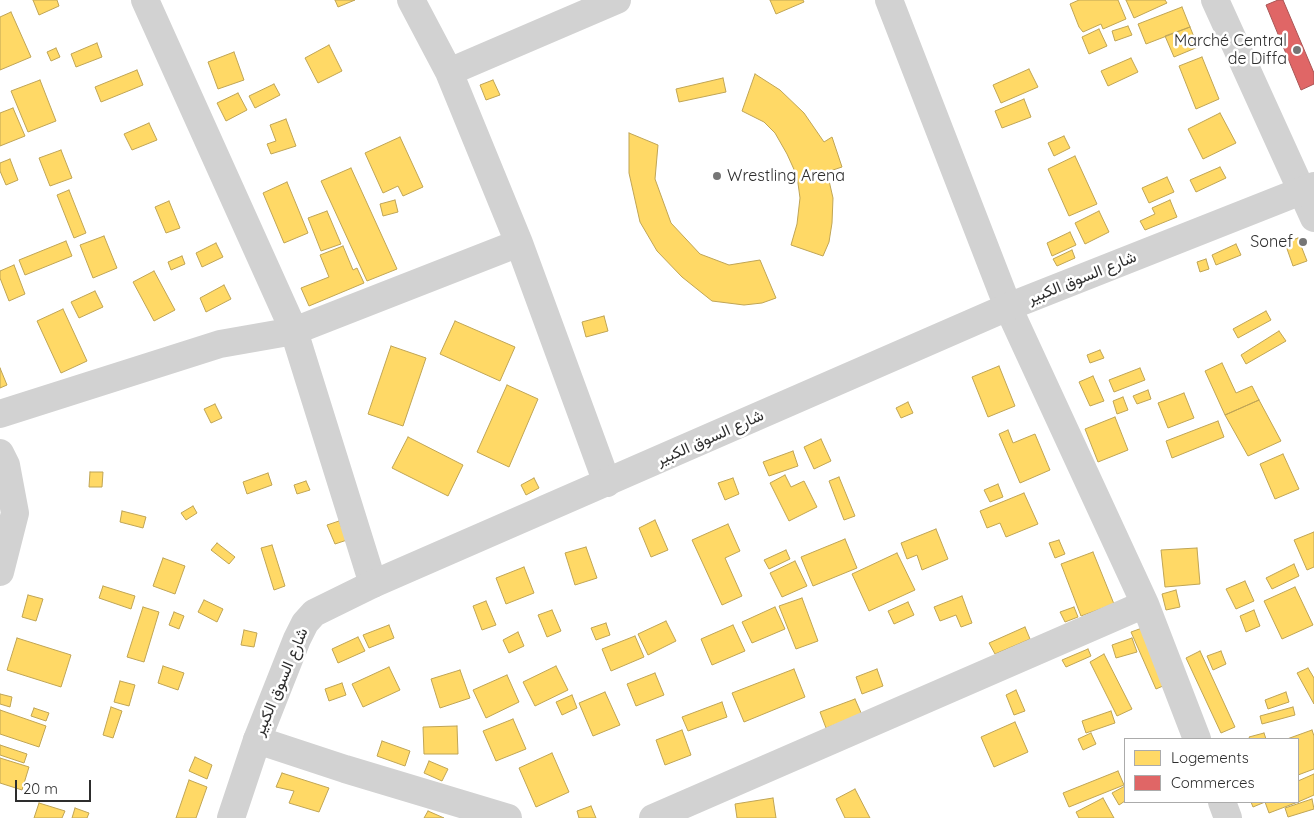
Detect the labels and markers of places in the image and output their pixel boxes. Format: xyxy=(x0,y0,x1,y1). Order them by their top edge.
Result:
place label: Marché Central de Diffa xyxy=(1174,31,1287,69)
marker: Marché Central de Diffa xyxy=(1291,44,1303,56)
place label: Wrestling Arena xyxy=(727,166,845,186)
marker: Wrestling Arena xyxy=(711,170,723,182)
place label: Sonef xyxy=(1250,232,1293,252)
marker: Sonef xyxy=(1297,236,1309,248)

